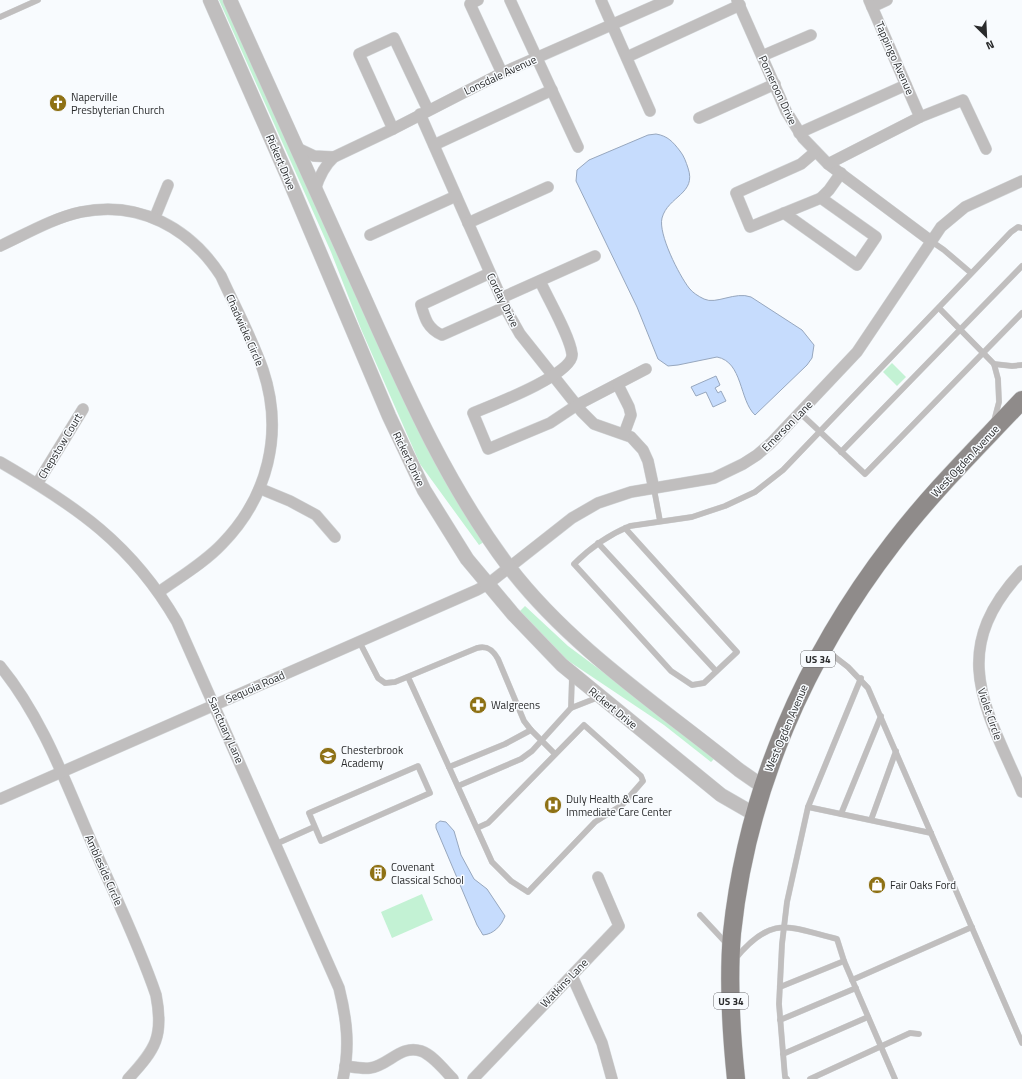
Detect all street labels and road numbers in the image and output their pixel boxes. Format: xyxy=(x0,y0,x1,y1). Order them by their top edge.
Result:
street label: Tappingo Avenue xyxy=(872,19,918,98)
street label: Lonsdale Avenue xyxy=(461,51,539,99)
street label: Pomeroon Drive xyxy=(755,53,801,128)
street label: Rickert Drive xyxy=(262,132,300,193)
street label: Corday Drive xyxy=(483,270,523,330)
street label: Chadwicke Circle xyxy=(222,292,268,369)
street label: Emerson Lane xyxy=(758,397,816,455)
street label: Chepstow Court xyxy=(34,410,86,482)
street label: West Ogden Avenue xyxy=(927,421,1003,501)
street label: Rickert Drive xyxy=(389,429,429,489)
road number: US 34 xyxy=(801,651,835,667)
street label: Sequoia Road xyxy=(223,667,287,707)
street label: West Ogden Avenue xyxy=(760,681,812,774)
street label: Rickert Drive xyxy=(585,683,641,733)
street label: Violet Circle xyxy=(974,686,1006,743)
street label: Sanctuary Lane xyxy=(204,694,248,766)
street label: Ambleside Circle xyxy=(81,832,127,908)
street label: Watkins Lane xyxy=(537,955,592,1011)
road number: US 34 xyxy=(714,993,748,1009)

